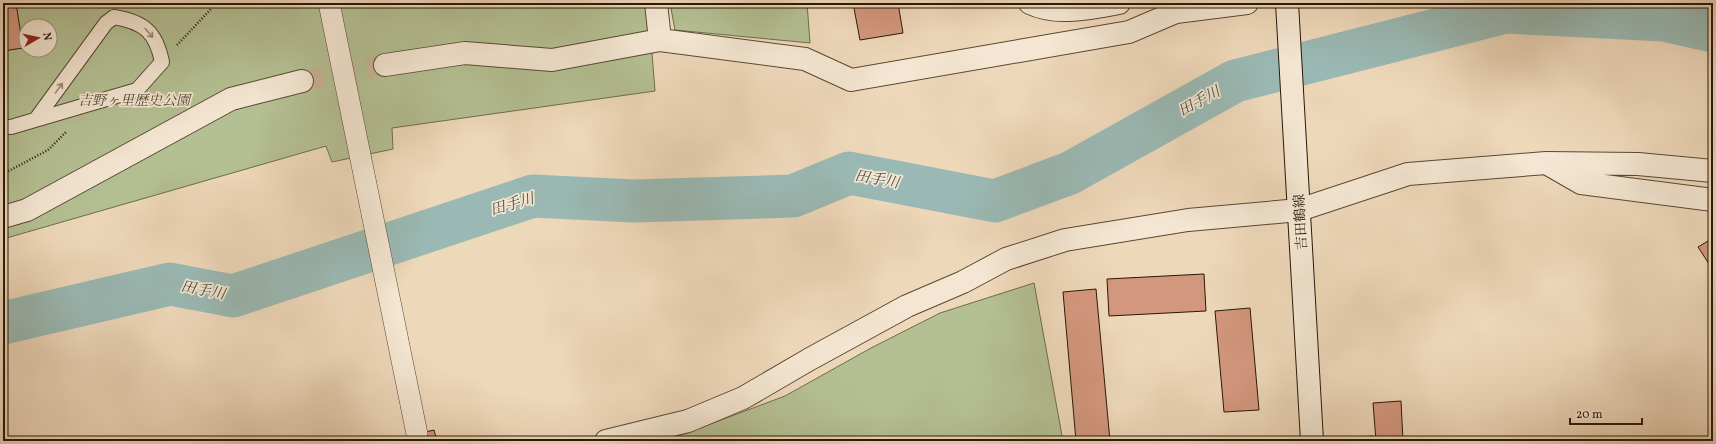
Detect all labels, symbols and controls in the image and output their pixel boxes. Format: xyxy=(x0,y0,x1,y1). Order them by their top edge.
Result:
north arrow xyxy=(18,18,58,58)
one-way arrow xyxy=(145,28,154,38)
text: N xyxy=(38,32,54,42)
water label: 田手川 xyxy=(1175,81,1226,122)
one-way arrow xyxy=(55,83,64,94)
park label: 吉野ヶ里歴史公園 xyxy=(78,92,192,111)
water label: 田手川 xyxy=(853,166,903,195)
water label: 田手川 xyxy=(488,189,539,222)
street label: 吉田鶴線 xyxy=(1291,193,1312,250)
water label: 田手川 xyxy=(179,277,229,306)
scale bar xyxy=(1570,400,1642,426)
text: 20 m xyxy=(1576,407,1603,423)

